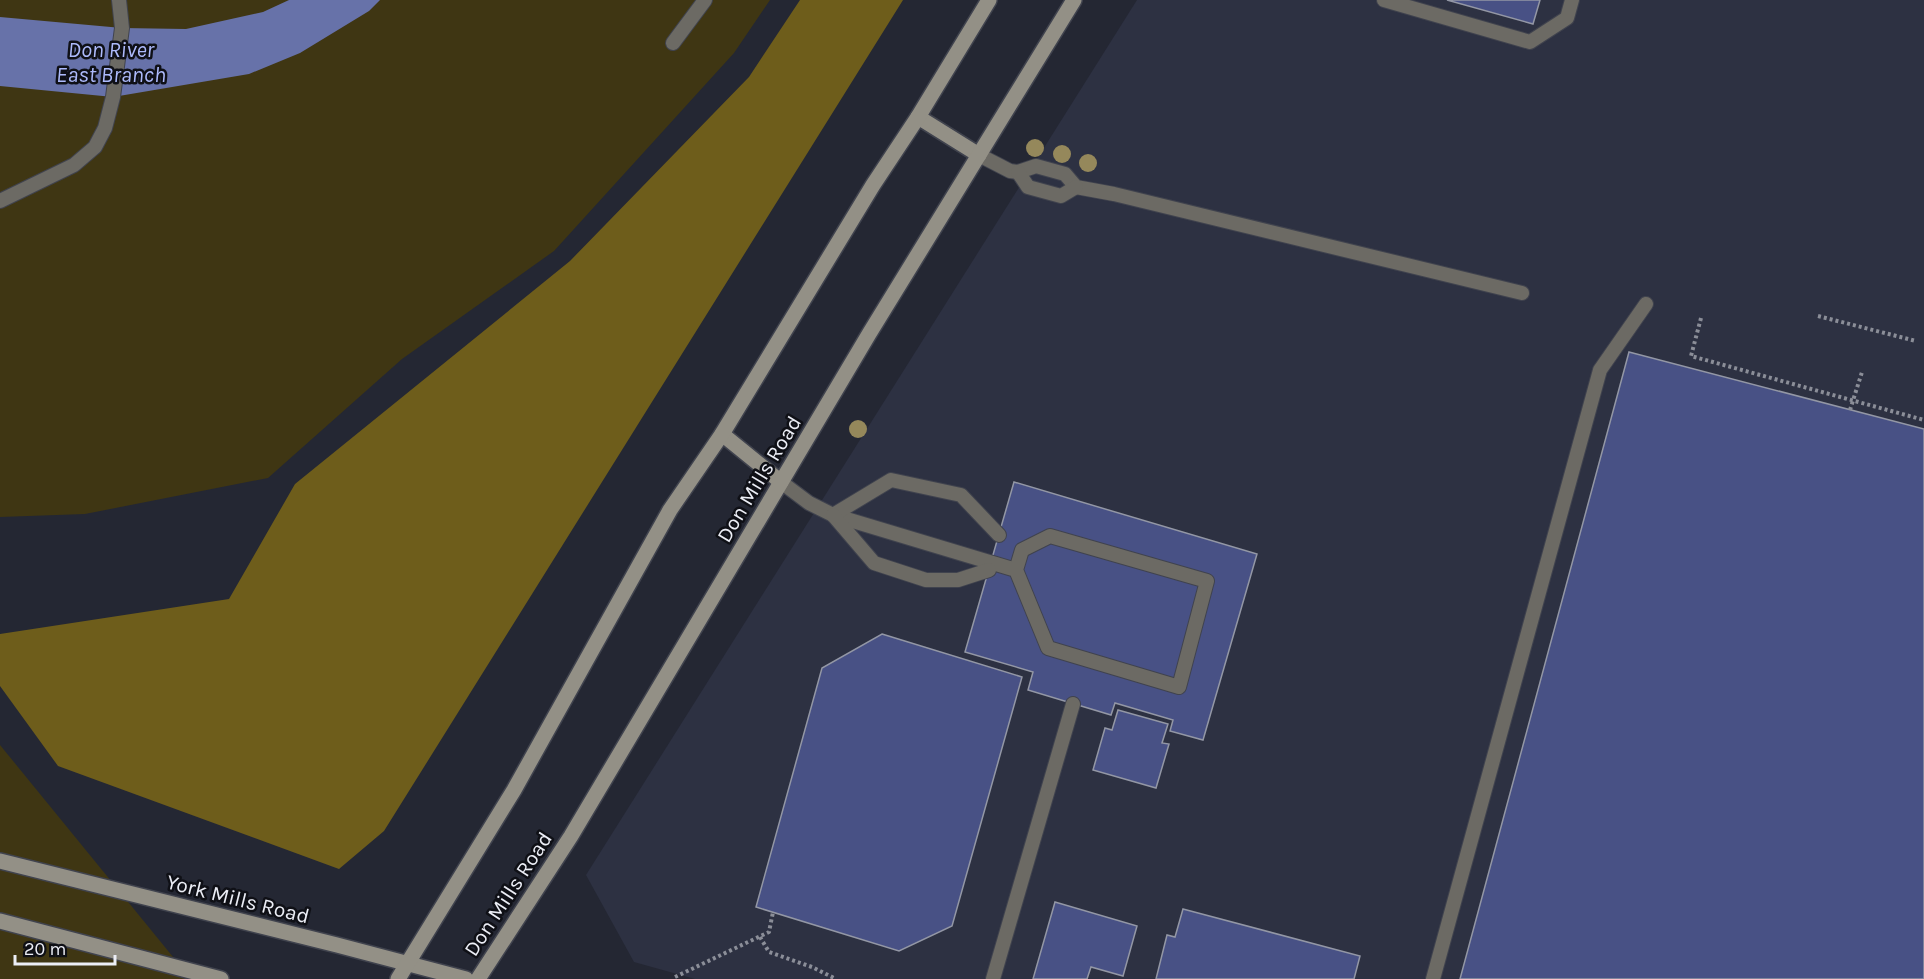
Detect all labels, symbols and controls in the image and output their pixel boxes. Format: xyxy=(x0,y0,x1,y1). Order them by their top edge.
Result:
water label: Don River East Branch xyxy=(56,37,166,88)
street label: Don Mills Road xyxy=(712,411,806,547)
street label: Don Mills Road xyxy=(459,827,557,961)
street label: York Mills Road xyxy=(164,870,312,928)
scale bar xyxy=(15,928,116,966)
text: 20 m xyxy=(24,938,66,960)

